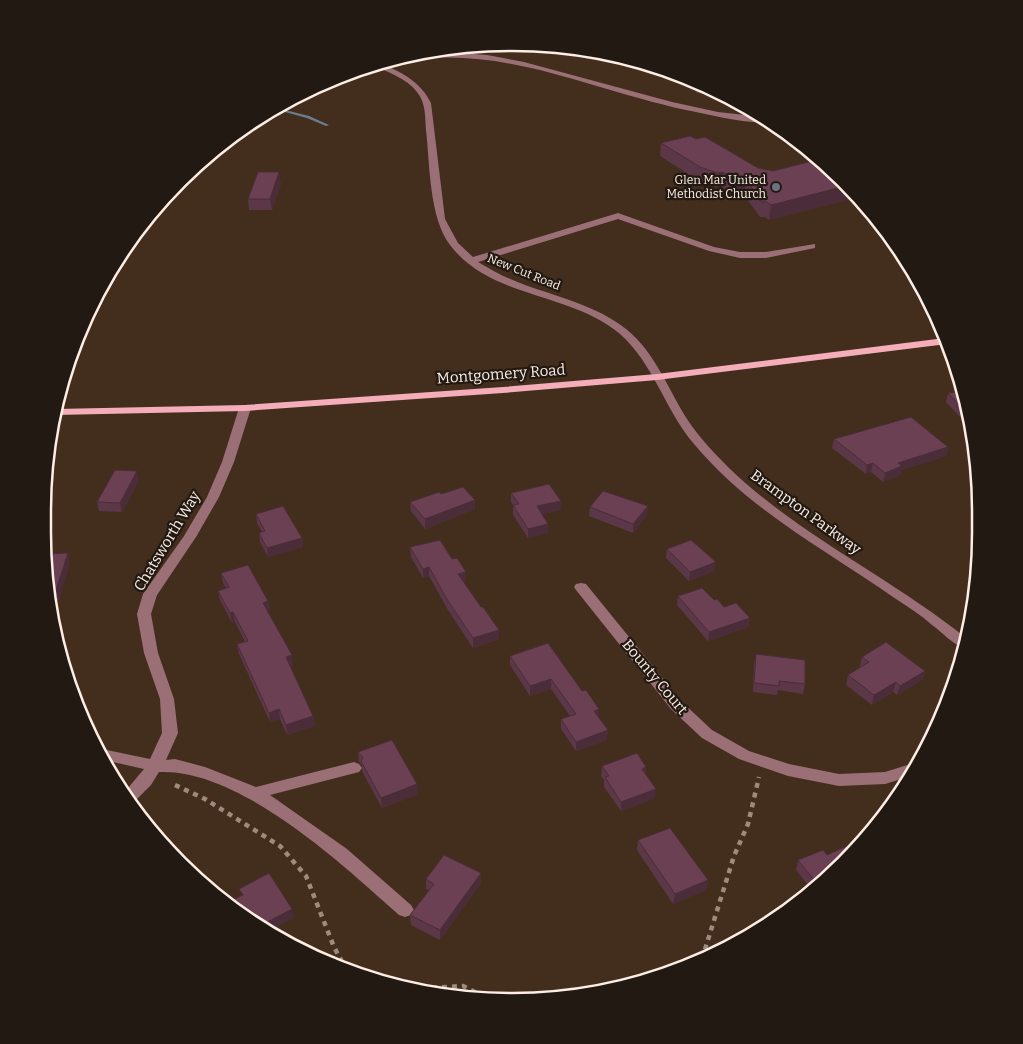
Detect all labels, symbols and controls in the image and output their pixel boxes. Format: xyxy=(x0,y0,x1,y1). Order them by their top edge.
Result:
place label: Glen Mar United Methodist Church xyxy=(666,173,767,201)
marker: Glen Mar United Methodist Church xyxy=(770,181,782,193)
street label: New Cut Road xyxy=(485,251,563,293)
street label: Montgomery Road xyxy=(436,361,566,387)
street label: Brampton Parkway xyxy=(747,466,865,558)
street label: Chatsworth Way xyxy=(130,488,204,594)
street label: Bounty Court xyxy=(618,636,692,719)

